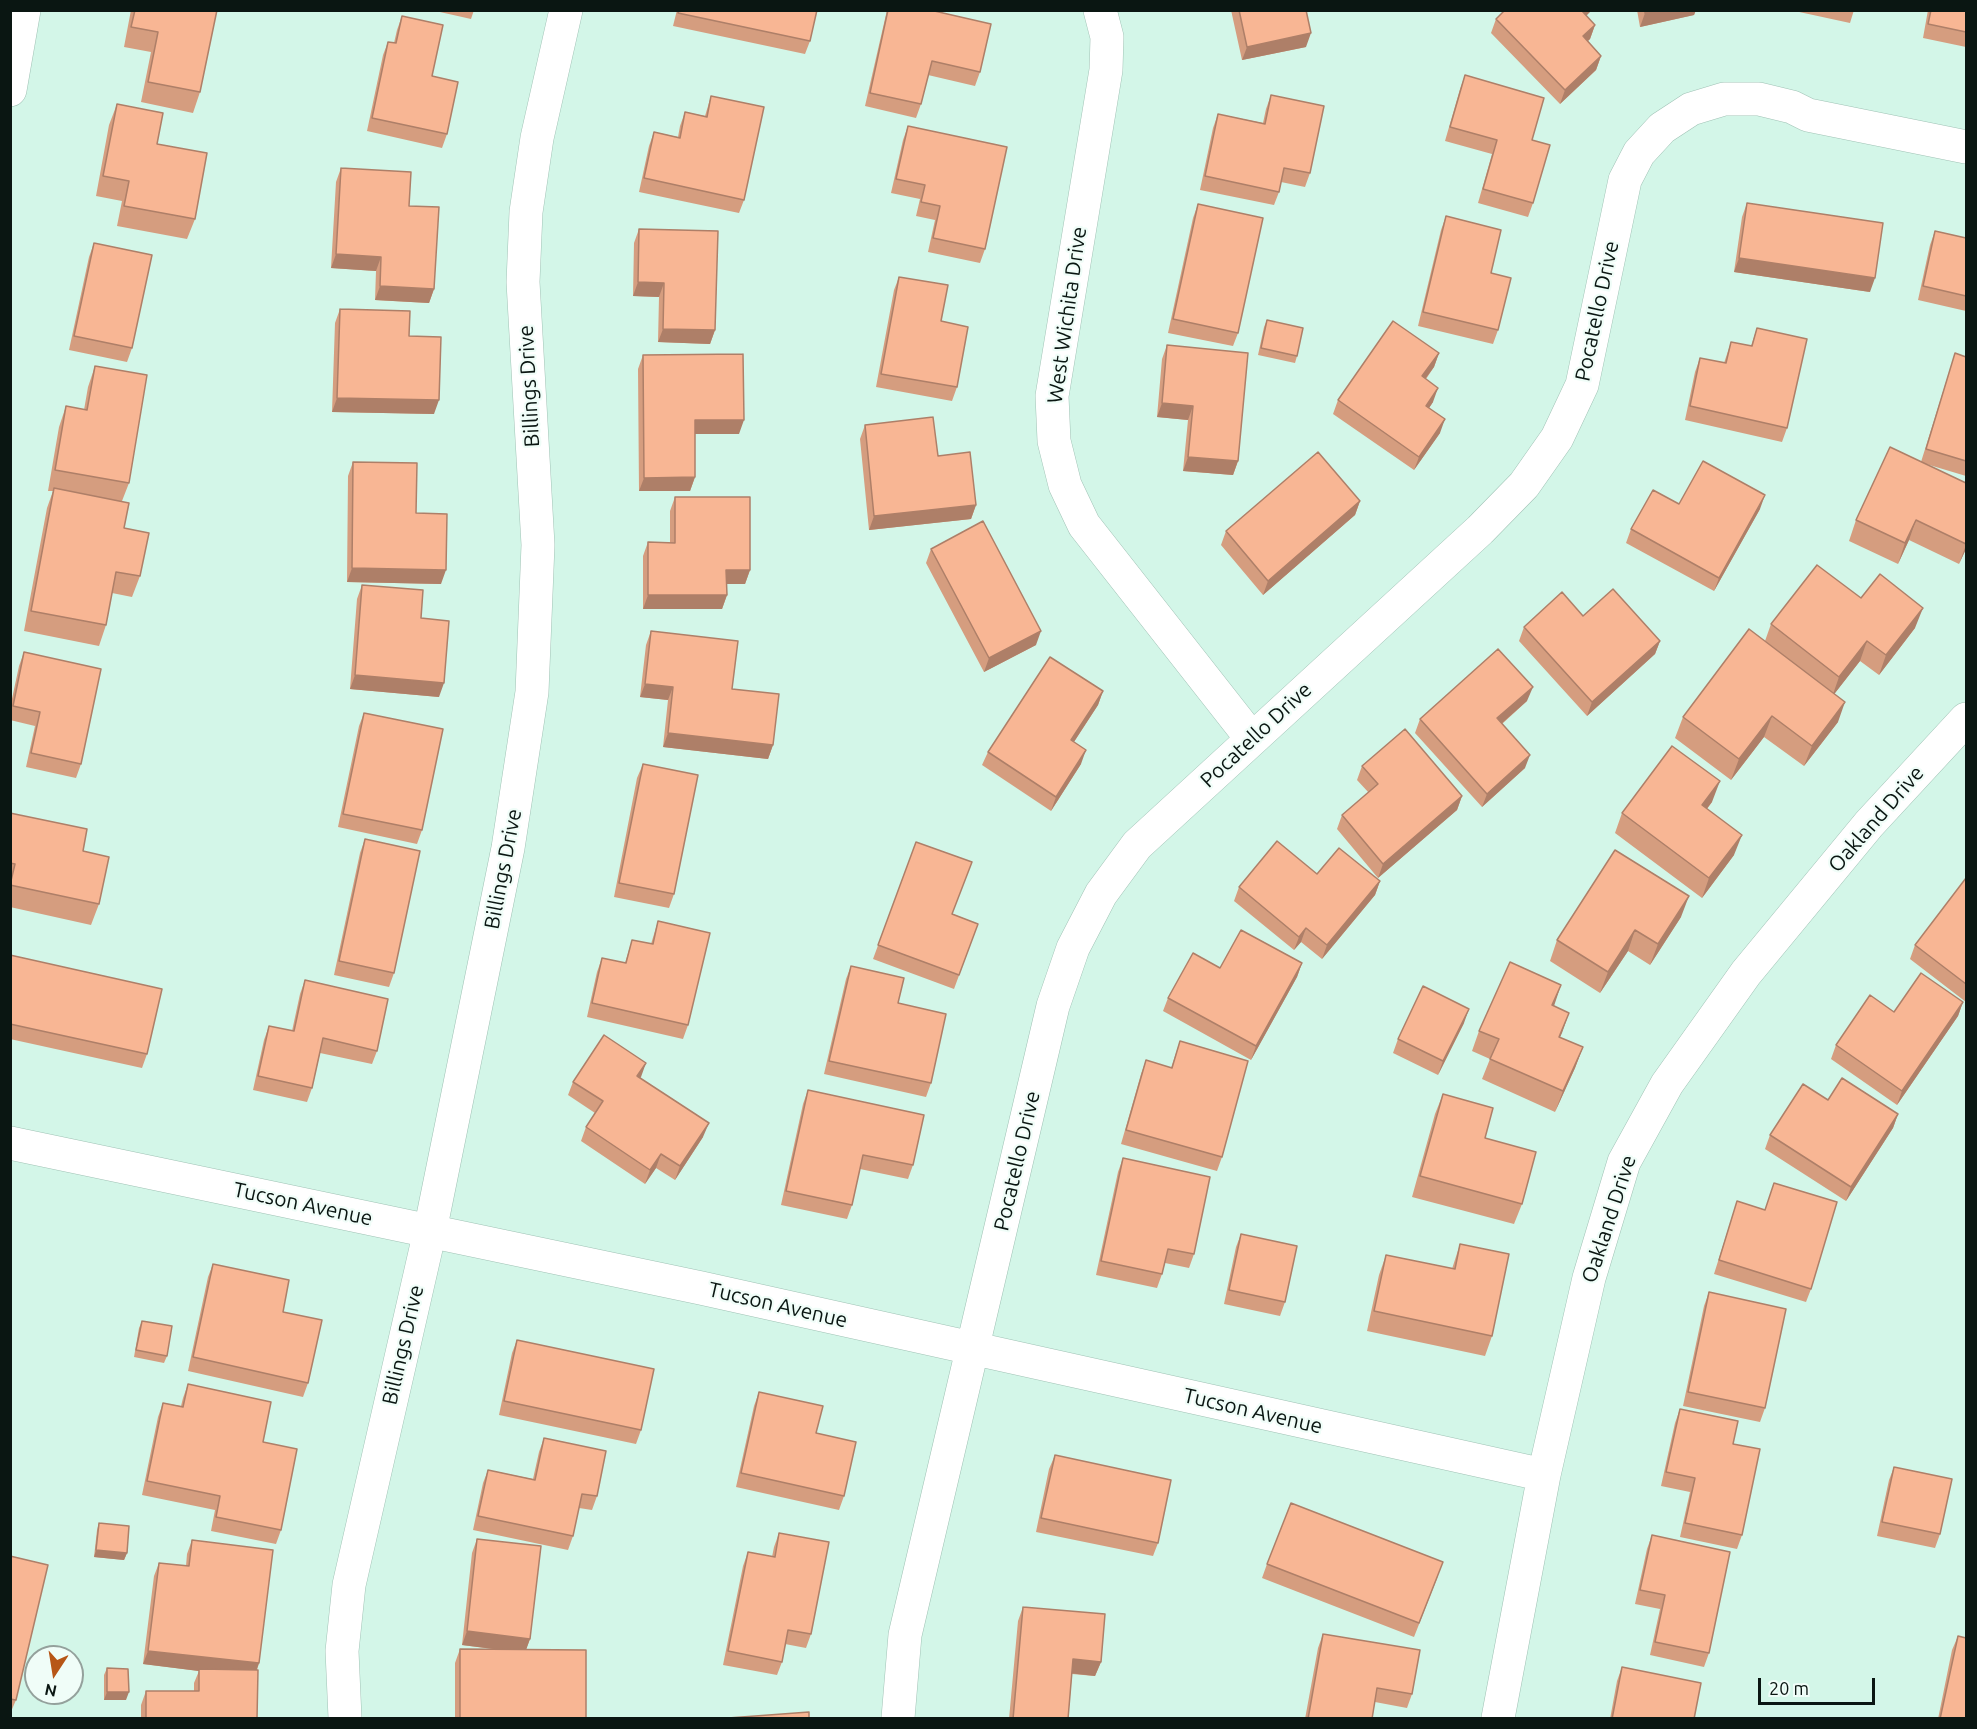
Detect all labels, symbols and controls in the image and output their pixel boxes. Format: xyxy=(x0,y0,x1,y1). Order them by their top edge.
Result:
street label: West Wichita Drive xyxy=(1042,225,1092,405)
street label: Pocatello Drive xyxy=(1570,239,1624,383)
street label: Billings Drive xyxy=(513,324,545,448)
street label: Pocatello Drive xyxy=(1195,677,1317,793)
street label: Oakland Drive xyxy=(1823,761,1929,877)
street label: Billings Drive xyxy=(479,807,527,931)
street label: Pocatello Drive xyxy=(989,1089,1045,1233)
street label: Oakland Drive xyxy=(1577,1152,1641,1286)
street label: Tucson Avenue xyxy=(231,1177,375,1231)
street label: Tucson Avenue xyxy=(706,1277,850,1333)
street label: Billings Drive xyxy=(377,1283,429,1407)
street label: Tucson Avenue xyxy=(1181,1383,1325,1439)
north arrow xyxy=(24,1645,84,1705)
scale bar xyxy=(1761,1666,1878,1704)
text: 20 m xyxy=(1769,1678,1809,1698)
text: N xyxy=(43,1681,58,1701)

